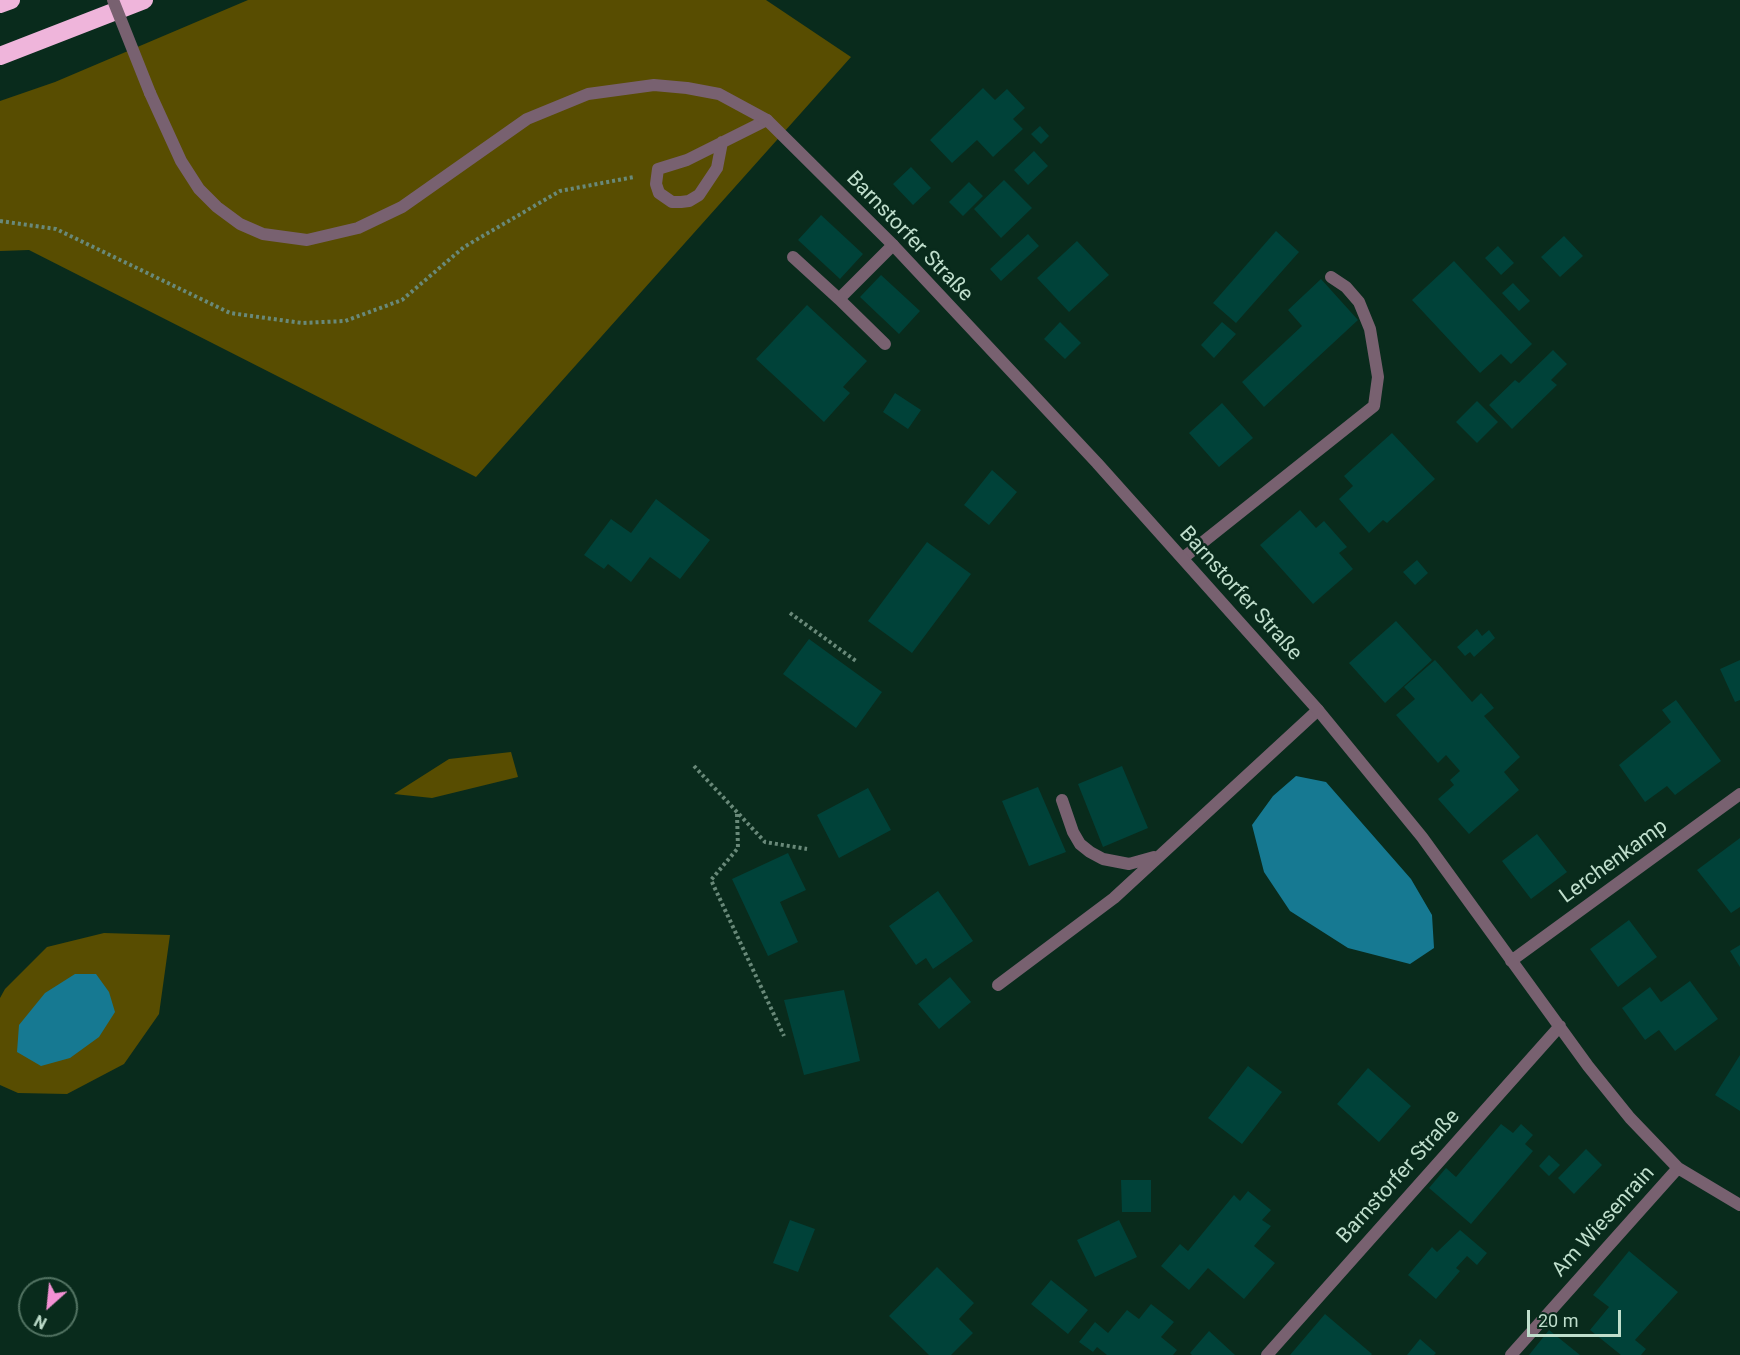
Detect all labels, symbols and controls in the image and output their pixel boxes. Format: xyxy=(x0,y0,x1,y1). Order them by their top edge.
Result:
street label: Barnstorfer Straße xyxy=(840,167,978,307)
street label: Barnstorfer Straße xyxy=(1173,522,1307,666)
street label: Lerchenkamp xyxy=(1555,815,1673,909)
street label: Barnstorfer Straße xyxy=(1332,1105,1466,1249)
street label: Am Wiesenrain xyxy=(1548,1161,1660,1283)
north arrow xyxy=(18,1277,78,1337)
scale bar xyxy=(1530,1298,1624,1336)
text: 20 m xyxy=(1538,1310,1578,1331)
text: N xyxy=(31,1311,50,1333)

